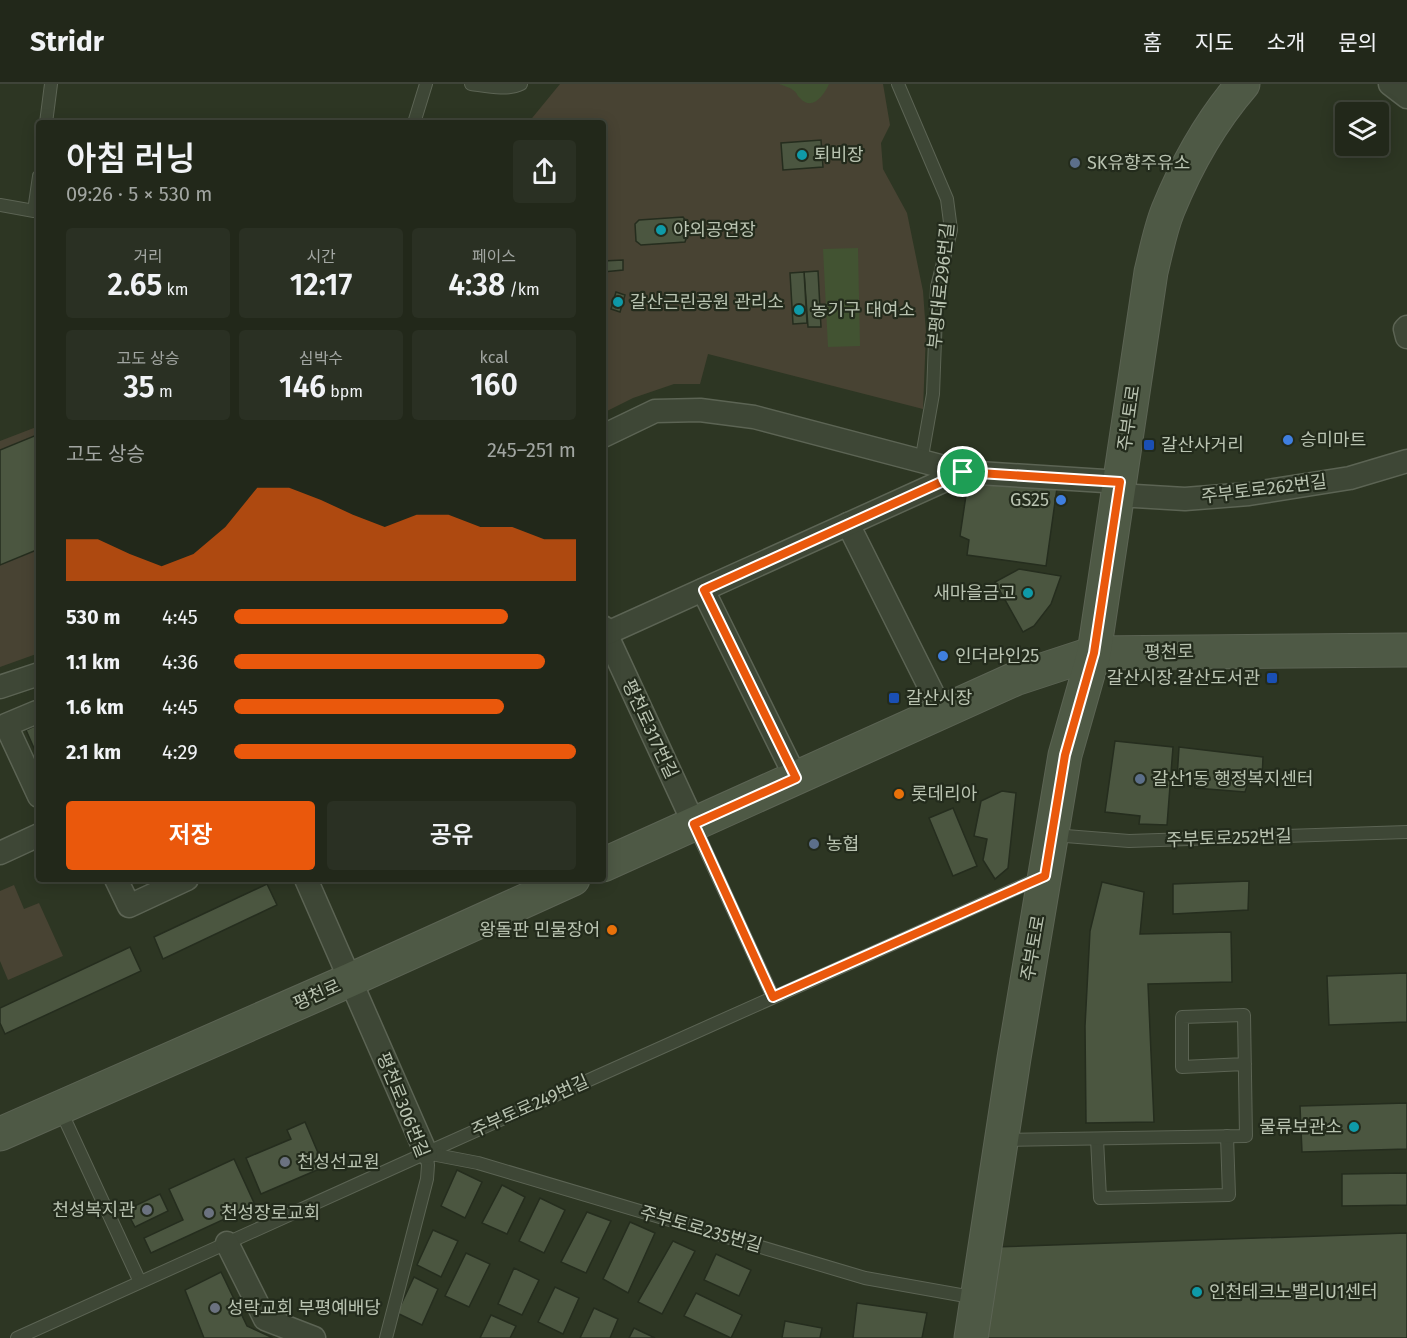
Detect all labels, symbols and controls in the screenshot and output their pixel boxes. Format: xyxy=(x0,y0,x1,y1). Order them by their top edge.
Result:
text: Stridr xyxy=(30,25,104,58)
text: 홈 xyxy=(1143,30,1162,56)
text: 지도 xyxy=(1195,30,1234,56)
text: 소개 xyxy=(1267,30,1305,56)
text: 문의 xyxy=(1338,30,1377,56)
map controls xyxy=(1335,102,1389,156)
button: layers xyxy=(1335,102,1389,156)
text: 아침 러닝 xyxy=(66,139,196,179)
button: share xyxy=(513,140,576,203)
place label: 퇴비장 xyxy=(814,144,864,166)
marker: 퇴비장 xyxy=(795,148,809,162)
place label: SK유향주유소 xyxy=(1087,152,1190,174)
marker: SK유향주유소 xyxy=(1068,156,1082,170)
text: 09:26 · 5 × 530 m xyxy=(66,182,212,206)
place label: 야외공연장 xyxy=(673,219,756,241)
street label: 부평대로296번길 xyxy=(923,222,959,350)
marker: 야외공연장 xyxy=(654,223,668,237)
text: 거리 xyxy=(133,247,163,266)
text: 시간 xyxy=(306,247,336,266)
text: 페이스 xyxy=(472,247,516,266)
text: 2.65 xyxy=(108,267,162,303)
text: 12:17 xyxy=(290,267,352,303)
text: 4:38 xyxy=(448,267,505,303)
text: km xyxy=(162,280,188,299)
text: /km xyxy=(505,280,540,299)
place label: 갈산근린공원 관리소 xyxy=(630,291,784,313)
marker: 갈산근린공원 관리소 xyxy=(611,295,625,309)
place label: 농기구 대여소 xyxy=(811,299,915,321)
marker: 농기구 대여소 xyxy=(792,303,806,317)
text: kcal xyxy=(480,348,508,367)
text: 고도 상승 xyxy=(116,349,180,368)
text: 심박수 xyxy=(299,349,343,368)
text: 160 xyxy=(470,367,518,403)
text: 35 xyxy=(123,369,155,405)
text: 146 xyxy=(279,369,326,405)
text: m xyxy=(155,382,173,401)
text: bpm xyxy=(326,382,363,401)
street label: 주부토로 xyxy=(1113,384,1145,452)
place label: 승미마트 xyxy=(1300,429,1366,451)
marker: 승미마트 xyxy=(1281,433,1295,447)
place label: 갈산사거리 xyxy=(1161,434,1244,456)
text: 245–251 m xyxy=(487,438,576,462)
marker: 갈산사거리 xyxy=(1142,438,1156,452)
text: 고도 상승 xyxy=(66,442,145,466)
pin xyxy=(937,446,988,497)
icon: arrive xyxy=(946,455,979,488)
street label: 주부토로262번길 xyxy=(1200,470,1328,508)
place label: GS25 xyxy=(1010,489,1049,511)
marker: GS25 xyxy=(1054,493,1068,507)
place label: 새마을금고 xyxy=(933,582,1016,604)
marker: 새마을금고 xyxy=(1021,586,1035,600)
text: 530 m xyxy=(66,605,120,629)
text: 4:45 xyxy=(162,605,198,629)
street label: 평천로 xyxy=(1144,641,1194,663)
place label: 인더라인25 xyxy=(955,645,1039,667)
marker: 인더라인25 xyxy=(936,649,950,663)
text: 1.1 km xyxy=(66,650,120,674)
text: 4:36 xyxy=(162,650,198,674)
place label: 갈산시장.갈산도서관 xyxy=(1107,667,1260,689)
marker: 갈산시장.갈산도서관 xyxy=(1265,671,1279,685)
street label: 평천로317번길 xyxy=(617,676,683,782)
place label: 갈산시장 xyxy=(906,687,972,709)
marker: 갈산시장 xyxy=(887,691,901,705)
text: 1.6 km xyxy=(66,695,124,719)
text: 4:45 xyxy=(162,695,198,719)
text: 2.1 km xyxy=(66,740,121,764)
text: 4:29 xyxy=(162,740,198,764)
place label: 갈산1동 행정복지센터 xyxy=(1152,768,1314,790)
marker: 갈산1동 행정복지센터 xyxy=(1133,772,1147,786)
place label: 롯데리아 xyxy=(911,783,978,805)
marker: 롯데리아 xyxy=(892,787,906,801)
button: 저장 xyxy=(66,801,315,870)
button: 공유 xyxy=(327,801,576,870)
street label: 주부토로252번길 xyxy=(1166,825,1292,851)
place label: 농협 xyxy=(826,833,859,855)
marker: 농협 xyxy=(807,837,821,851)
street label: 주부토로 xyxy=(1016,913,1050,983)
place label: 왕돌판 민물장어 xyxy=(479,919,600,941)
marker: 왕돌판 민물장어 xyxy=(605,923,619,937)
street label: 평천로 xyxy=(290,975,344,1015)
street label: 평천로306번길 xyxy=(372,1049,434,1161)
street label: 주부토로249번길 xyxy=(468,1070,592,1142)
place label: 물류보관소 xyxy=(1259,1116,1342,1138)
marker: 물류보관소 xyxy=(1347,1120,1361,1134)
place label: 천성선교원 xyxy=(297,1151,380,1173)
marker: 천성선교원 xyxy=(278,1155,292,1169)
place label: 천성복지관 xyxy=(52,1199,135,1221)
street label: 주부토로235번길 xyxy=(637,1201,765,1257)
place label: 천성장로교회 xyxy=(221,1202,320,1224)
marker: 천성복지관 xyxy=(140,1203,154,1217)
marker: 천성장로교회 xyxy=(202,1206,216,1220)
place label: 인천테크노밸리U1센터 xyxy=(1209,1281,1378,1303)
marker: 인천테크노밸리U1센터 xyxy=(1190,1285,1204,1299)
place label: 성락교회 부평예배당 xyxy=(227,1297,381,1319)
marker: 성락교회 부평예배당 xyxy=(208,1301,222,1315)

